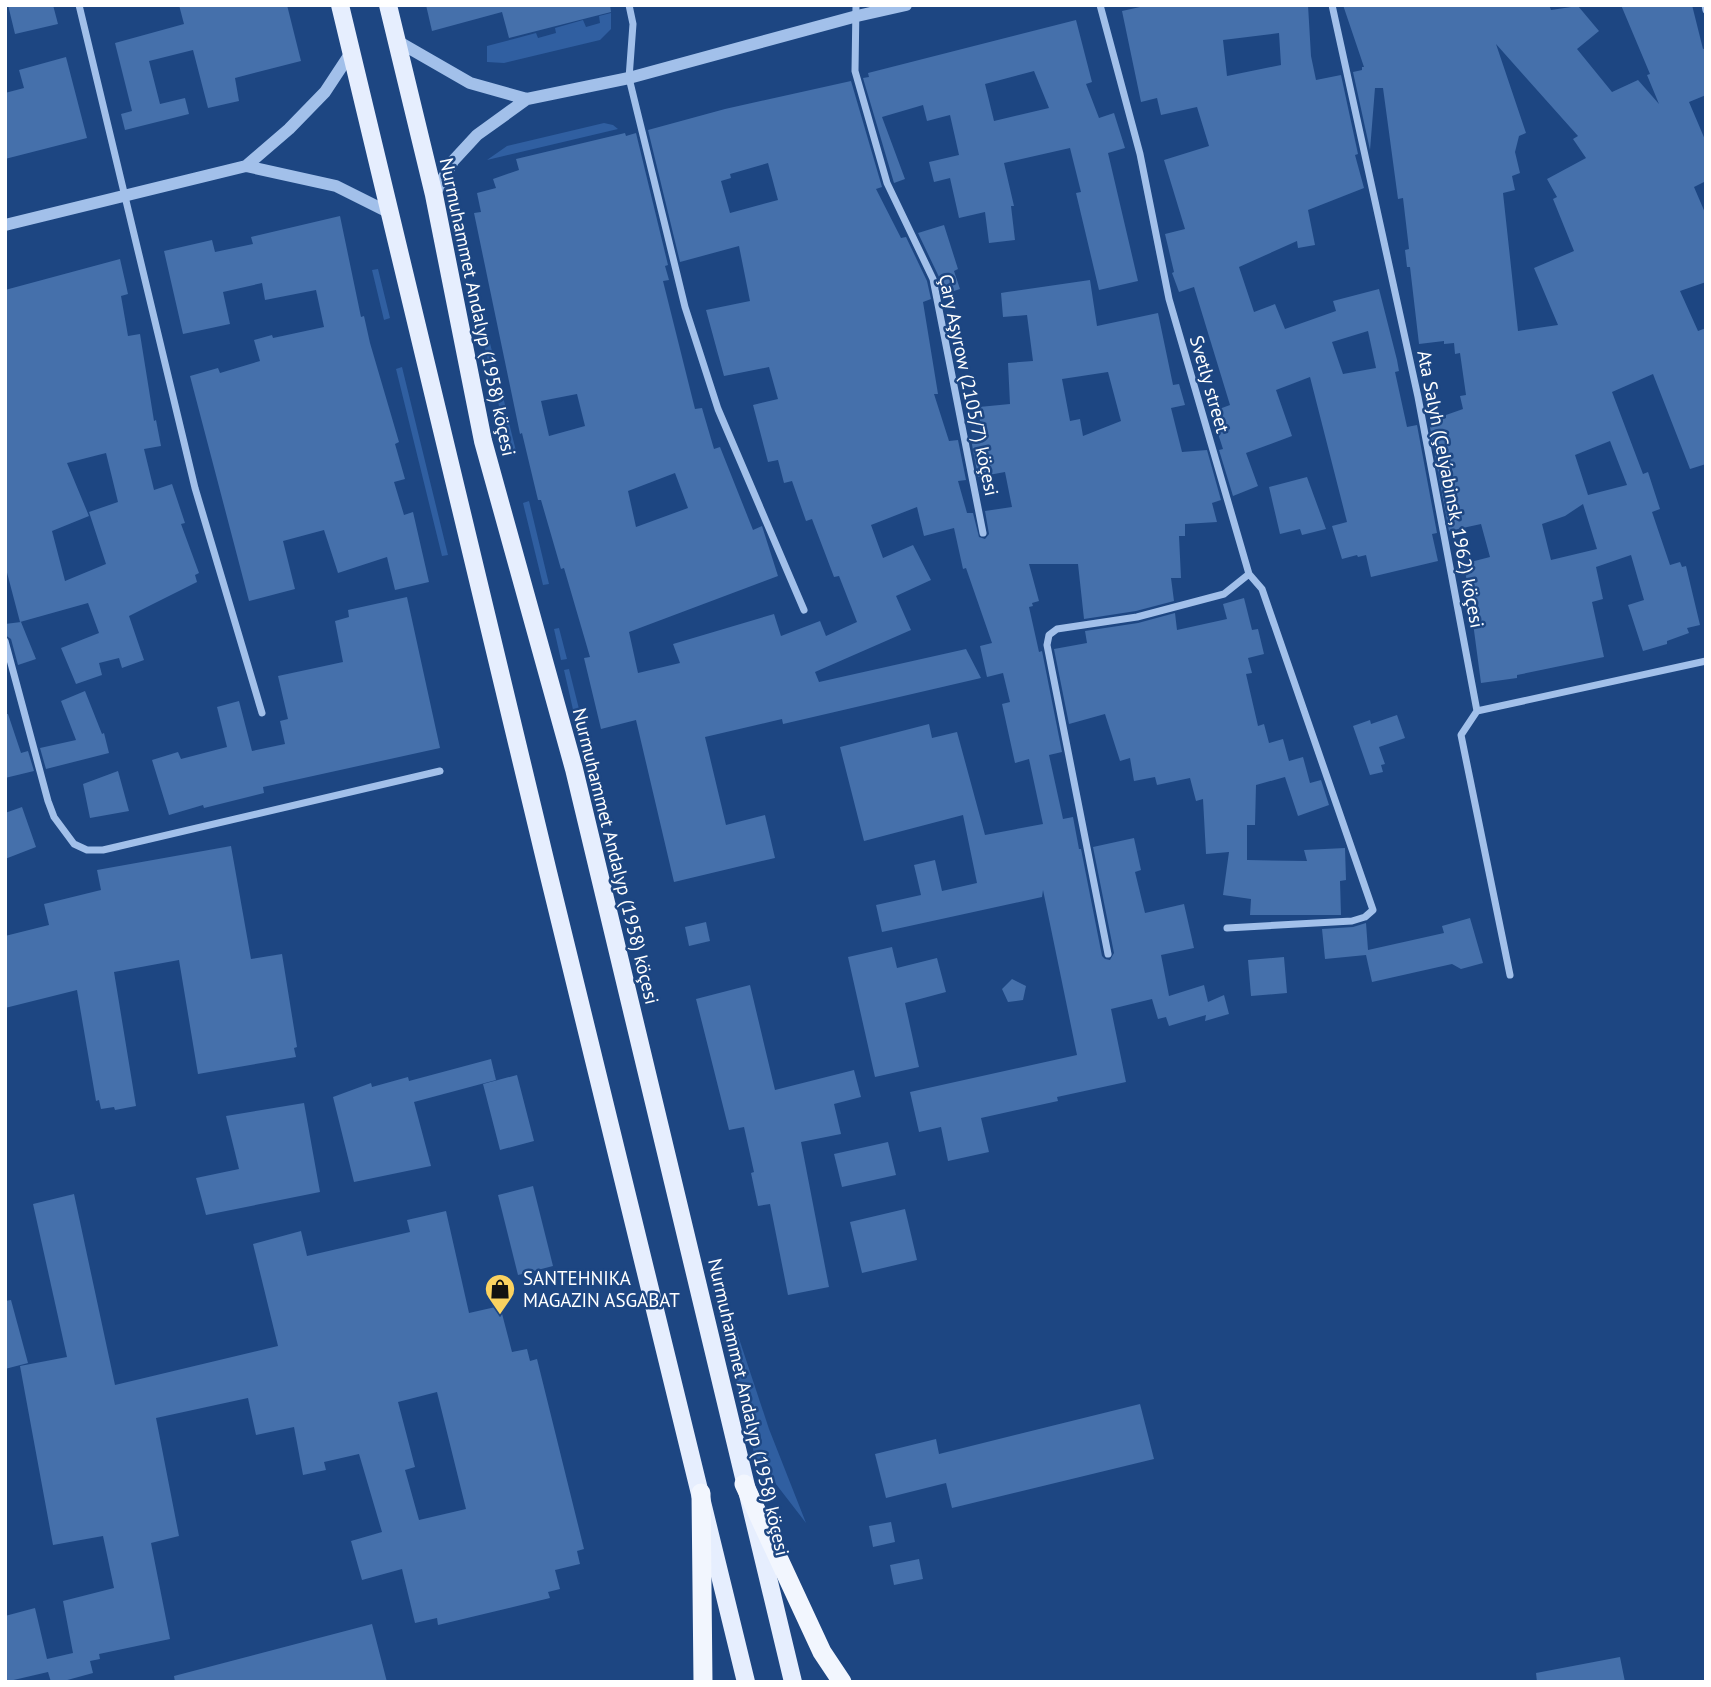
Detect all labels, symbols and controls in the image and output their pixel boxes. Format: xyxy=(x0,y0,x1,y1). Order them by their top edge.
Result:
street label: Nurmuhammet Andalyp (1958) köçesi xyxy=(435,156,521,458)
street label: Çary Aşyrow (2105/7) köçesi xyxy=(934,272,1004,498)
street label: Svetly street xyxy=(1185,332,1236,436)
street label: Ata Salyh (Çelýabinsk, 1962) köçesi xyxy=(1412,348,1490,630)
street label: Nurmuhammet Andalyp (1958) köçesi xyxy=(568,705,664,1007)
street label: Nurmuhammet Andalyp (1958) köçesi xyxy=(703,1256,795,1558)
place label: SANTEHNIKA MAGAZIN ASGABAT xyxy=(523,1266,680,1312)
shop icon: SANTEHNIKA MAGAZIN ASGABAT xyxy=(483,1272,517,1316)

